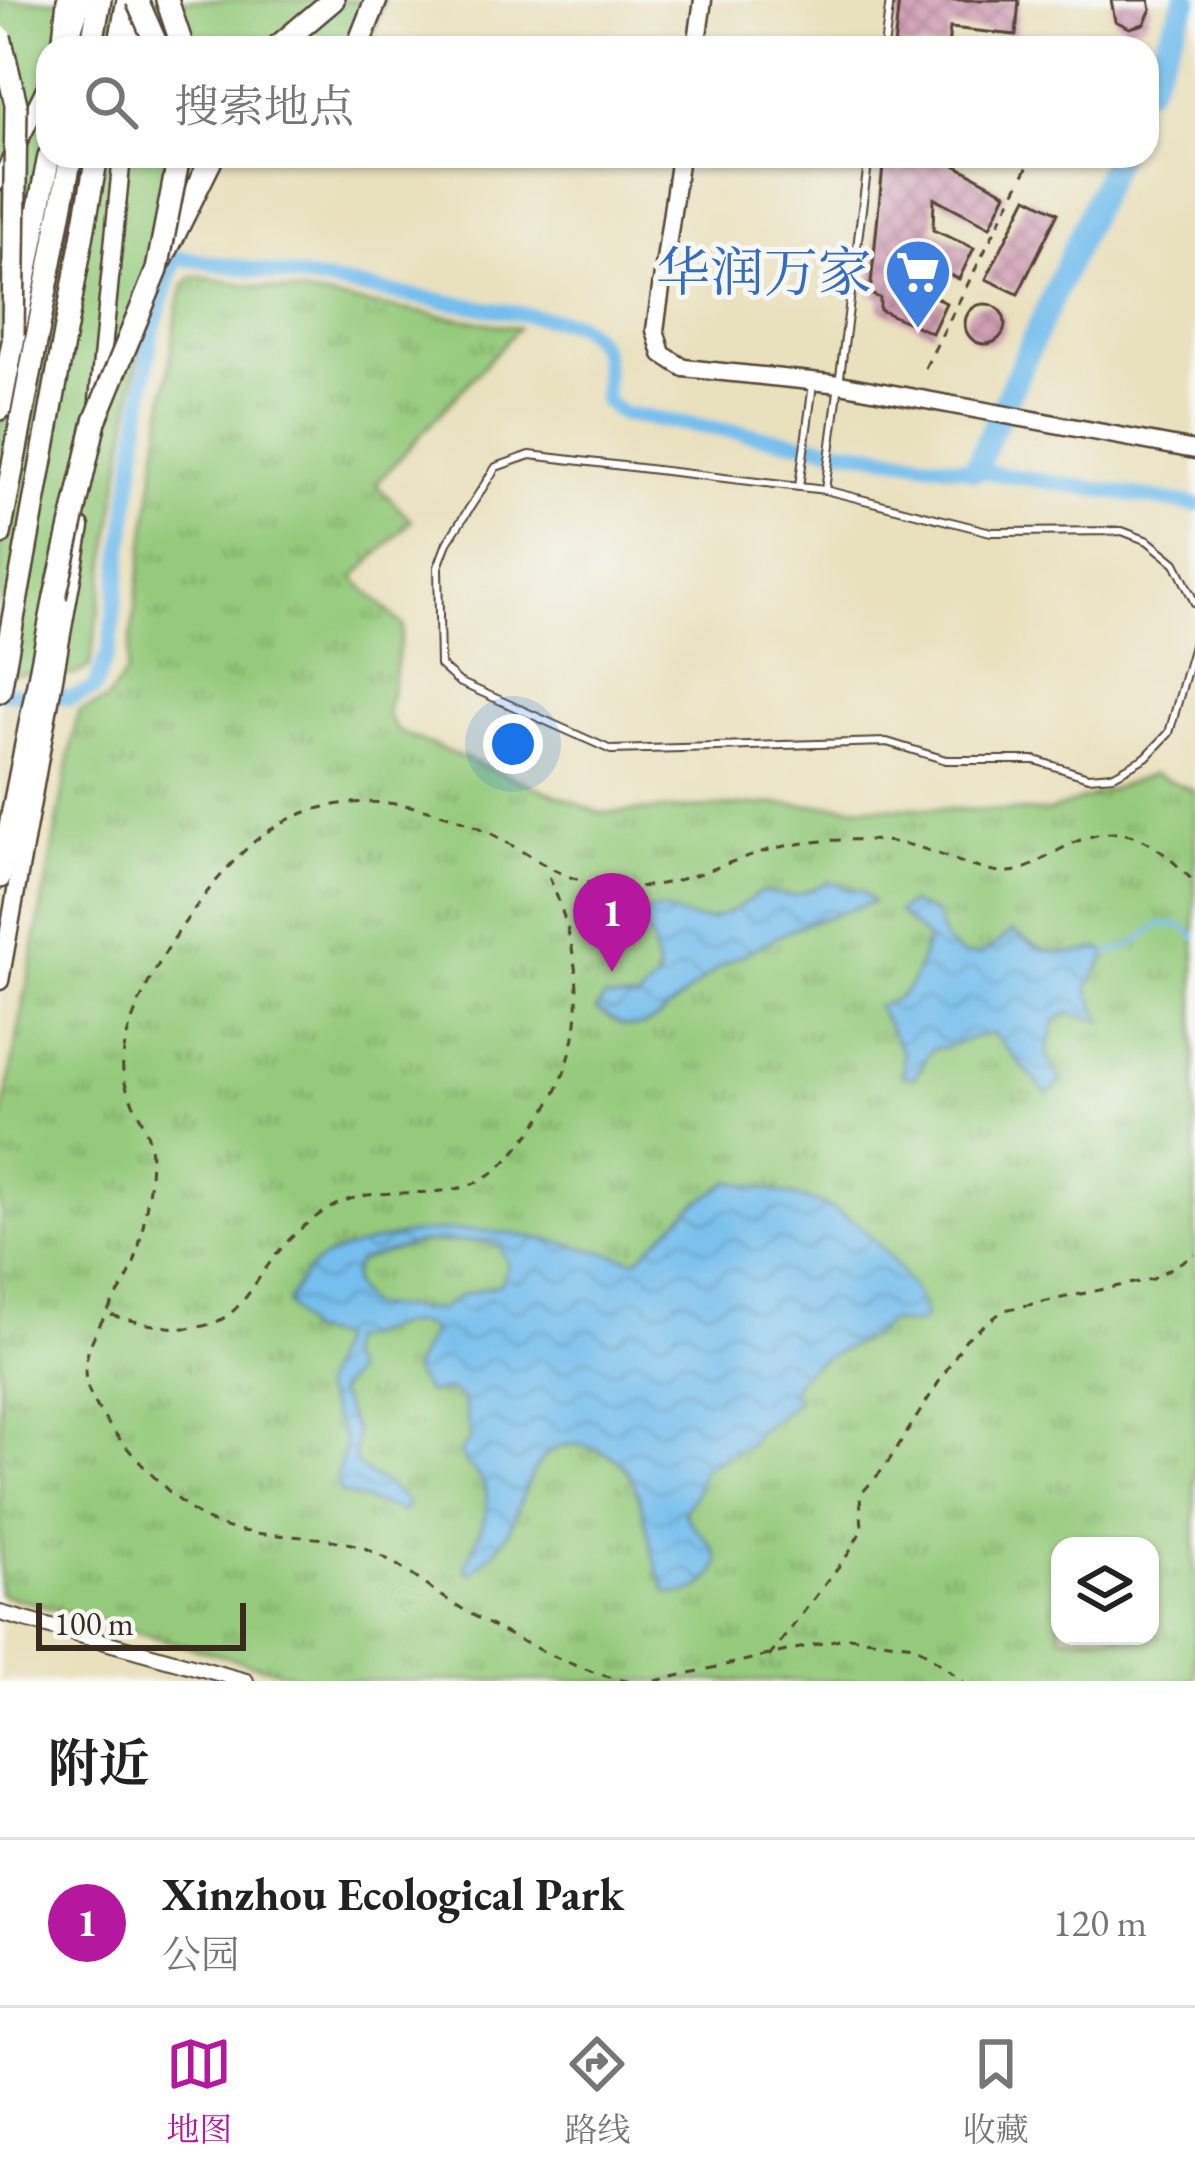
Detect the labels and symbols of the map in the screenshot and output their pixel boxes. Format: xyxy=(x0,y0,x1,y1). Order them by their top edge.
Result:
place label: 华润万家 xyxy=(656,237,872,307)
supermarket icon: 华润万家 xyxy=(883,237,953,331)
your location xyxy=(483,714,543,774)
pin: 1 xyxy=(573,873,651,972)
scale bar xyxy=(36,1597,246,1650)

